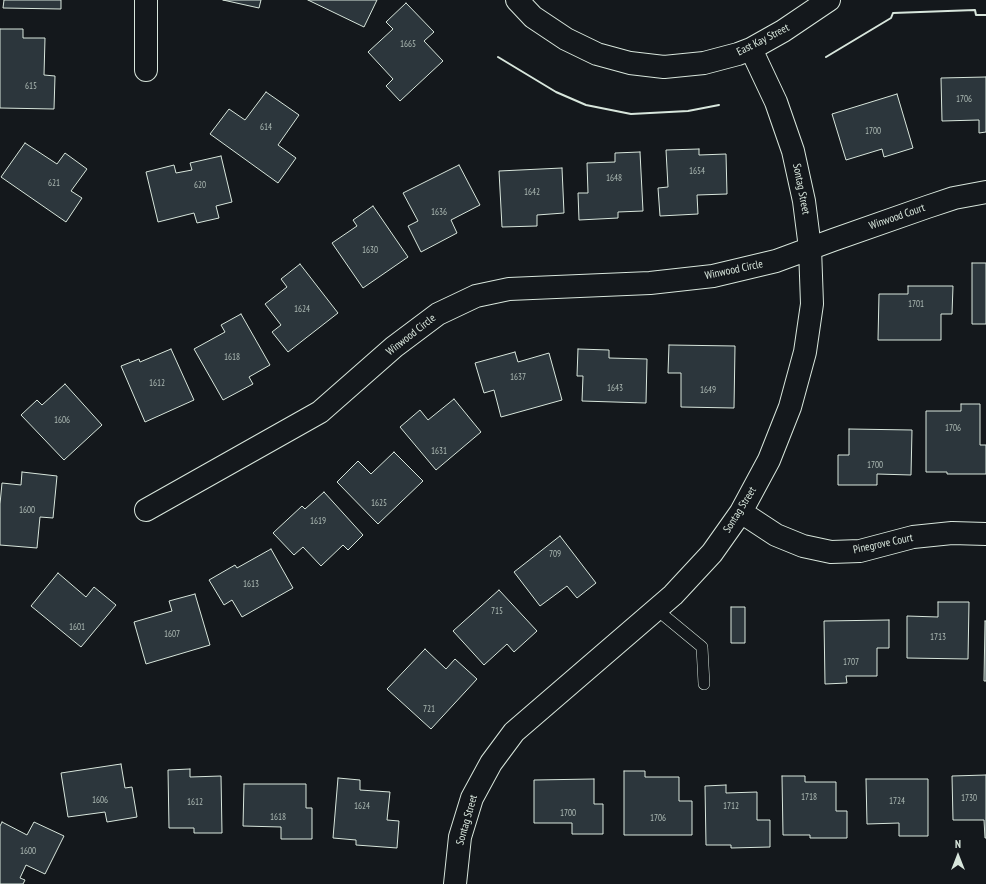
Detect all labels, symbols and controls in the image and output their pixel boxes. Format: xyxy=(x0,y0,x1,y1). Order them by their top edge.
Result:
street label: East Kay Street xyxy=(735,21,791,59)
house number: 1665 xyxy=(400,39,416,49)
house number: 615 xyxy=(25,81,37,91)
house number: 1706 xyxy=(956,94,972,104)
house number: 614 xyxy=(260,122,272,132)
house number: 1700 xyxy=(865,126,881,136)
street label: Sontag Street xyxy=(790,162,812,216)
house number: 1654 xyxy=(689,166,705,176)
house number: 1648 xyxy=(606,173,622,183)
house number: 621 xyxy=(48,178,60,188)
house number: 620 xyxy=(194,180,206,190)
house number: 1642 xyxy=(524,187,540,197)
street label: Winwood Court xyxy=(867,201,927,233)
house number: 1636 xyxy=(431,207,447,217)
house number: 1630 xyxy=(362,245,378,255)
street label: Winwood Circle xyxy=(704,257,764,283)
house number: 1701 xyxy=(908,299,924,309)
house number: 1624 xyxy=(294,304,310,314)
street label: Winwood Circle xyxy=(384,312,438,358)
house number: 1618 xyxy=(224,352,240,362)
house number: 1637 xyxy=(510,372,526,382)
house number: 1612 xyxy=(149,378,165,388)
house number: 1643 xyxy=(607,383,623,393)
house number: 1649 xyxy=(700,385,716,395)
house number: 1606 xyxy=(54,415,70,425)
house number: 1706 xyxy=(945,423,961,433)
house number: 1631 xyxy=(431,446,447,456)
house number: 1700 xyxy=(867,460,883,470)
street label: Sontag Street xyxy=(721,485,759,535)
house number: 1625 xyxy=(371,498,387,508)
house number: 1600 xyxy=(19,505,35,515)
house number: 1619 xyxy=(310,516,326,526)
street label: Pinegrove Court xyxy=(852,531,914,557)
house number: 709 xyxy=(549,549,561,559)
house number: 1613 xyxy=(243,579,259,589)
house number: 715 xyxy=(491,606,503,616)
house number: 1601 xyxy=(69,622,85,632)
house number: 1607 xyxy=(164,629,180,639)
house number: 1713 xyxy=(930,632,946,642)
house number: 1707 xyxy=(843,657,859,667)
house number: 721 xyxy=(423,704,435,714)
house number: 1718 xyxy=(801,792,817,802)
street label: Sontag Street xyxy=(454,793,480,847)
house number: 1730 xyxy=(961,793,977,803)
house number: 1606 xyxy=(92,795,108,805)
house number: 1724 xyxy=(889,796,905,806)
house number: 1612 xyxy=(187,797,203,807)
house number: 1624 xyxy=(354,801,370,811)
house number: 1712 xyxy=(723,801,739,811)
house number: 1700 xyxy=(560,808,576,818)
house number: 1618 xyxy=(270,812,286,822)
house number: 1706 xyxy=(650,813,666,823)
north arrow xyxy=(938,836,978,876)
text: N xyxy=(955,837,961,851)
house number: 1600 xyxy=(20,846,36,856)

